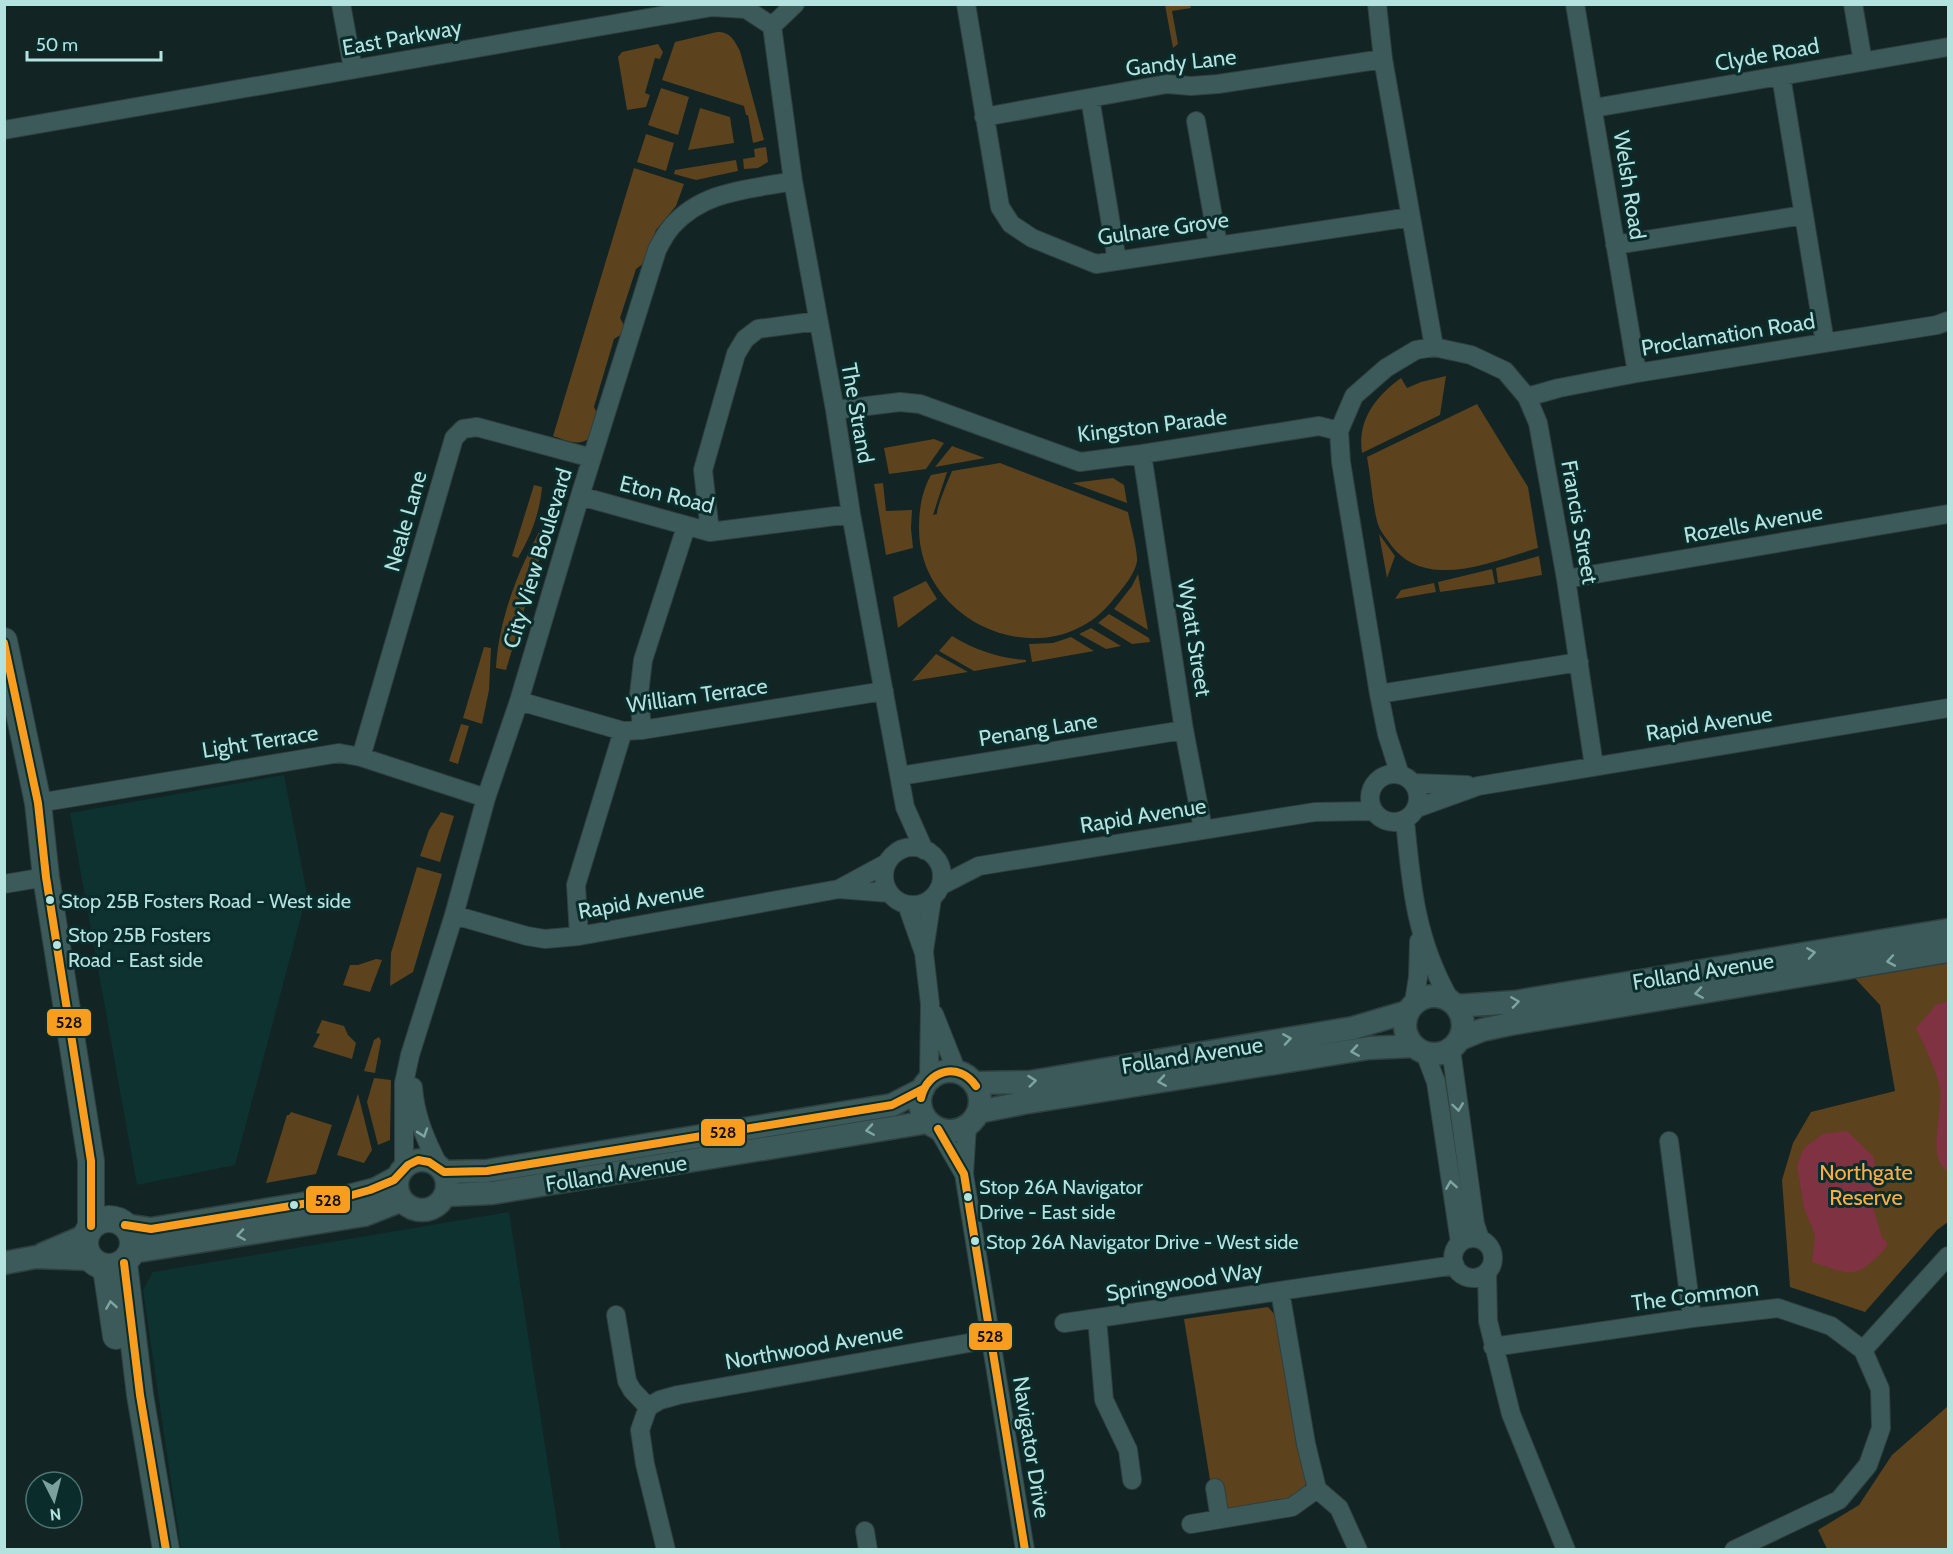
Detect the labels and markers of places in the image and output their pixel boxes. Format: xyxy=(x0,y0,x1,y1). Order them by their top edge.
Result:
place label: Stop 25B Fosters Road - West side xyxy=(61,889,351,913)
marker: Stop 25B Fosters Road - West side xyxy=(44,894,56,906)
place label: Stop 25B Fosters Road - East side xyxy=(68,923,211,972)
marker: Stop 25B Fosters Road - East side xyxy=(51,939,63,951)
place label: Stop 26A Navigator Drive - East side xyxy=(979,1175,1144,1224)
marker: Stop 26A Navigator Drive - East side xyxy=(962,1191,974,1203)
unlabelled marker xyxy=(288,1199,300,1211)
place label: Stop 26A Navigator Drive - West side xyxy=(986,1230,1298,1254)
marker: Stop 26A Navigator Drive - West side xyxy=(969,1235,981,1247)

